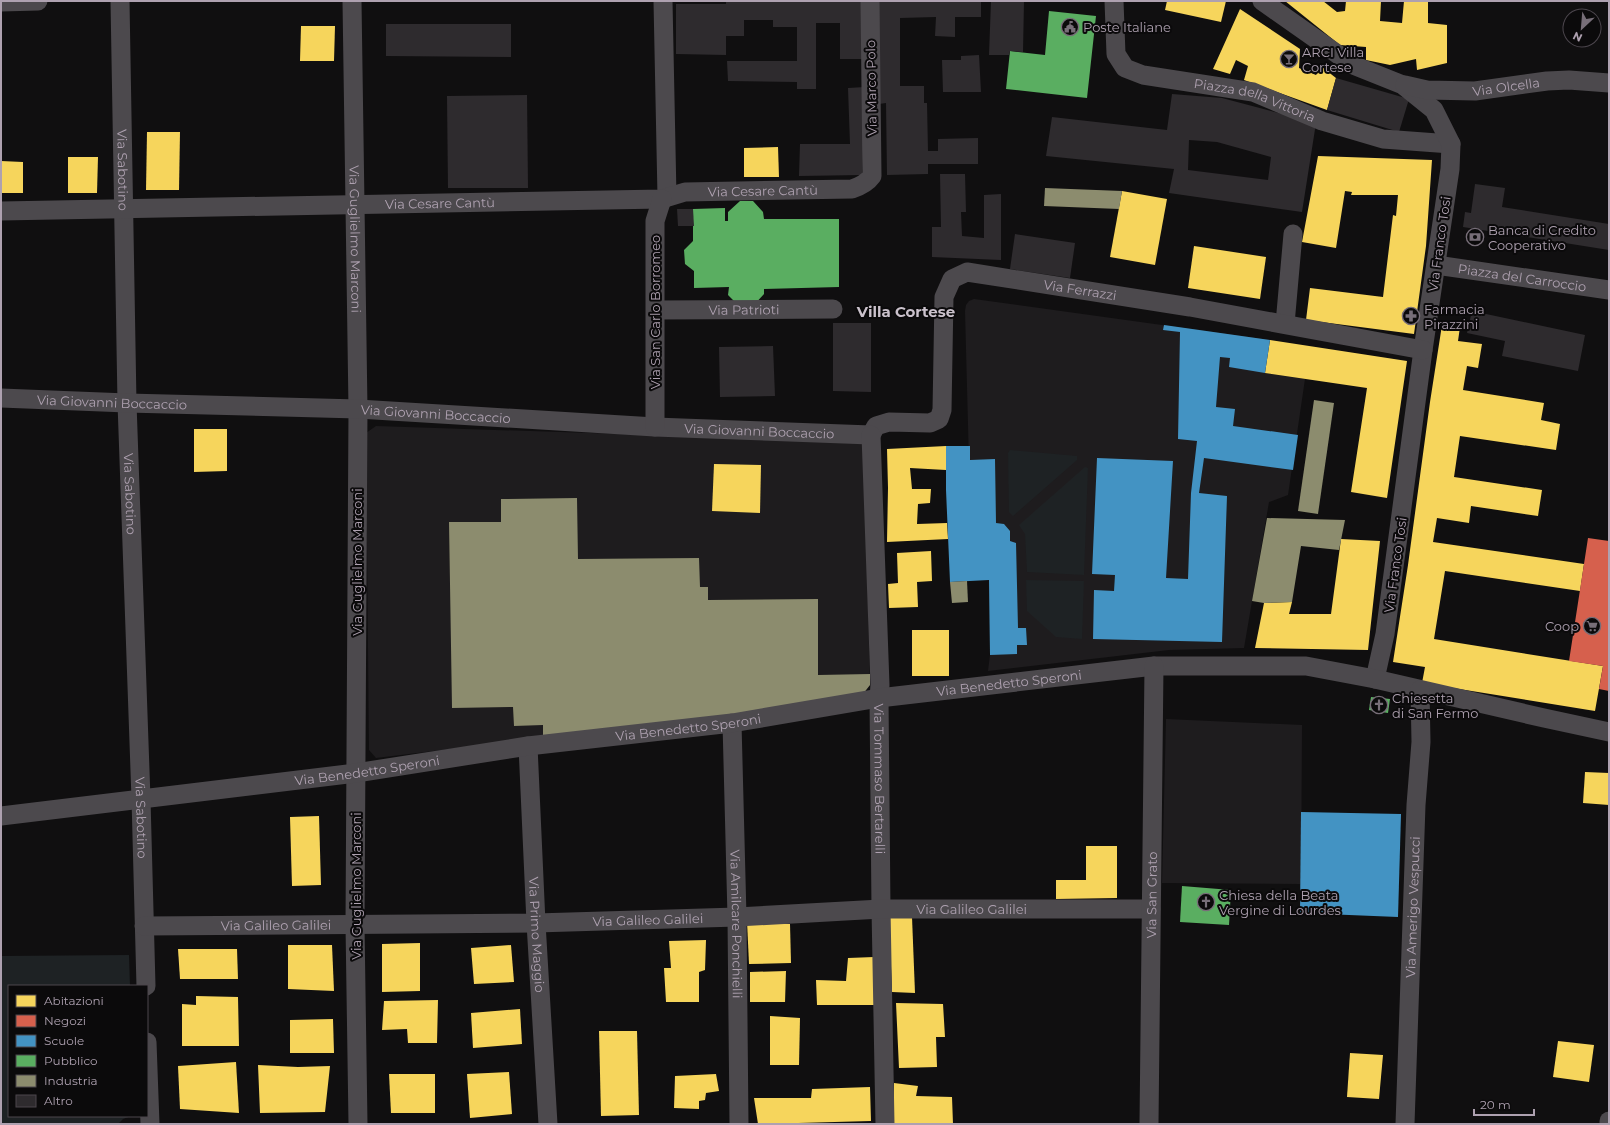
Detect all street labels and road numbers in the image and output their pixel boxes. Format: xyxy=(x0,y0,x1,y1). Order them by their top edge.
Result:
street label: Via Marco Polo xyxy=(862,40,880,136)
street label: Via Olcella xyxy=(1472,74,1541,99)
street label: Piazza della Vittoria xyxy=(1193,75,1318,125)
street label: Via Sabotino xyxy=(114,129,132,211)
street label: Via Guglielmo Marconi xyxy=(346,165,365,313)
street label: Via Cesare Cantù xyxy=(708,182,818,200)
street label: Via Cesare Cantù xyxy=(385,194,495,212)
street label: Via Franco Tosi xyxy=(1424,195,1454,293)
street label: Via San Carlo Borromeo xyxy=(647,235,663,389)
street label: Piazza del Carroccio xyxy=(1457,260,1587,295)
street label: Via Ferrazzi xyxy=(1043,276,1118,303)
street label: Via Patrioti xyxy=(708,301,780,318)
street label: Via Giovanni Boccaccio xyxy=(37,391,187,413)
street label: Via Giovanni Boccaccio xyxy=(360,401,511,426)
street label: Via Giovanni Boccaccio xyxy=(684,420,835,442)
street label: Via Sabotino xyxy=(121,453,140,535)
street label: Via Guglielmo Marconi xyxy=(349,488,365,636)
street label: Via Franco Tosi xyxy=(1380,516,1410,614)
street label: Via Benedetto Speroni xyxy=(935,666,1083,699)
street label: Via Tommaso Bertarelli xyxy=(871,703,888,854)
street label: Via Benedetto Speroni xyxy=(615,710,762,744)
street label: Via Benedetto Speroni xyxy=(294,752,441,788)
street label: Via Sabotino xyxy=(132,777,151,859)
street label: Via Guglielmo Marconi xyxy=(348,812,364,960)
street label: Via Amerigo Vespucci xyxy=(1402,836,1423,978)
street label: Via Amilcare Ponchielli xyxy=(727,849,746,998)
street label: Via San Grato xyxy=(1143,851,1160,939)
street label: Via Primo Maggio xyxy=(526,876,548,993)
street label: Via Galileo Galilei xyxy=(916,901,1027,917)
street label: Via Galileo Galilei xyxy=(592,910,703,929)
street label: Via Galileo Galilei xyxy=(221,917,331,933)

